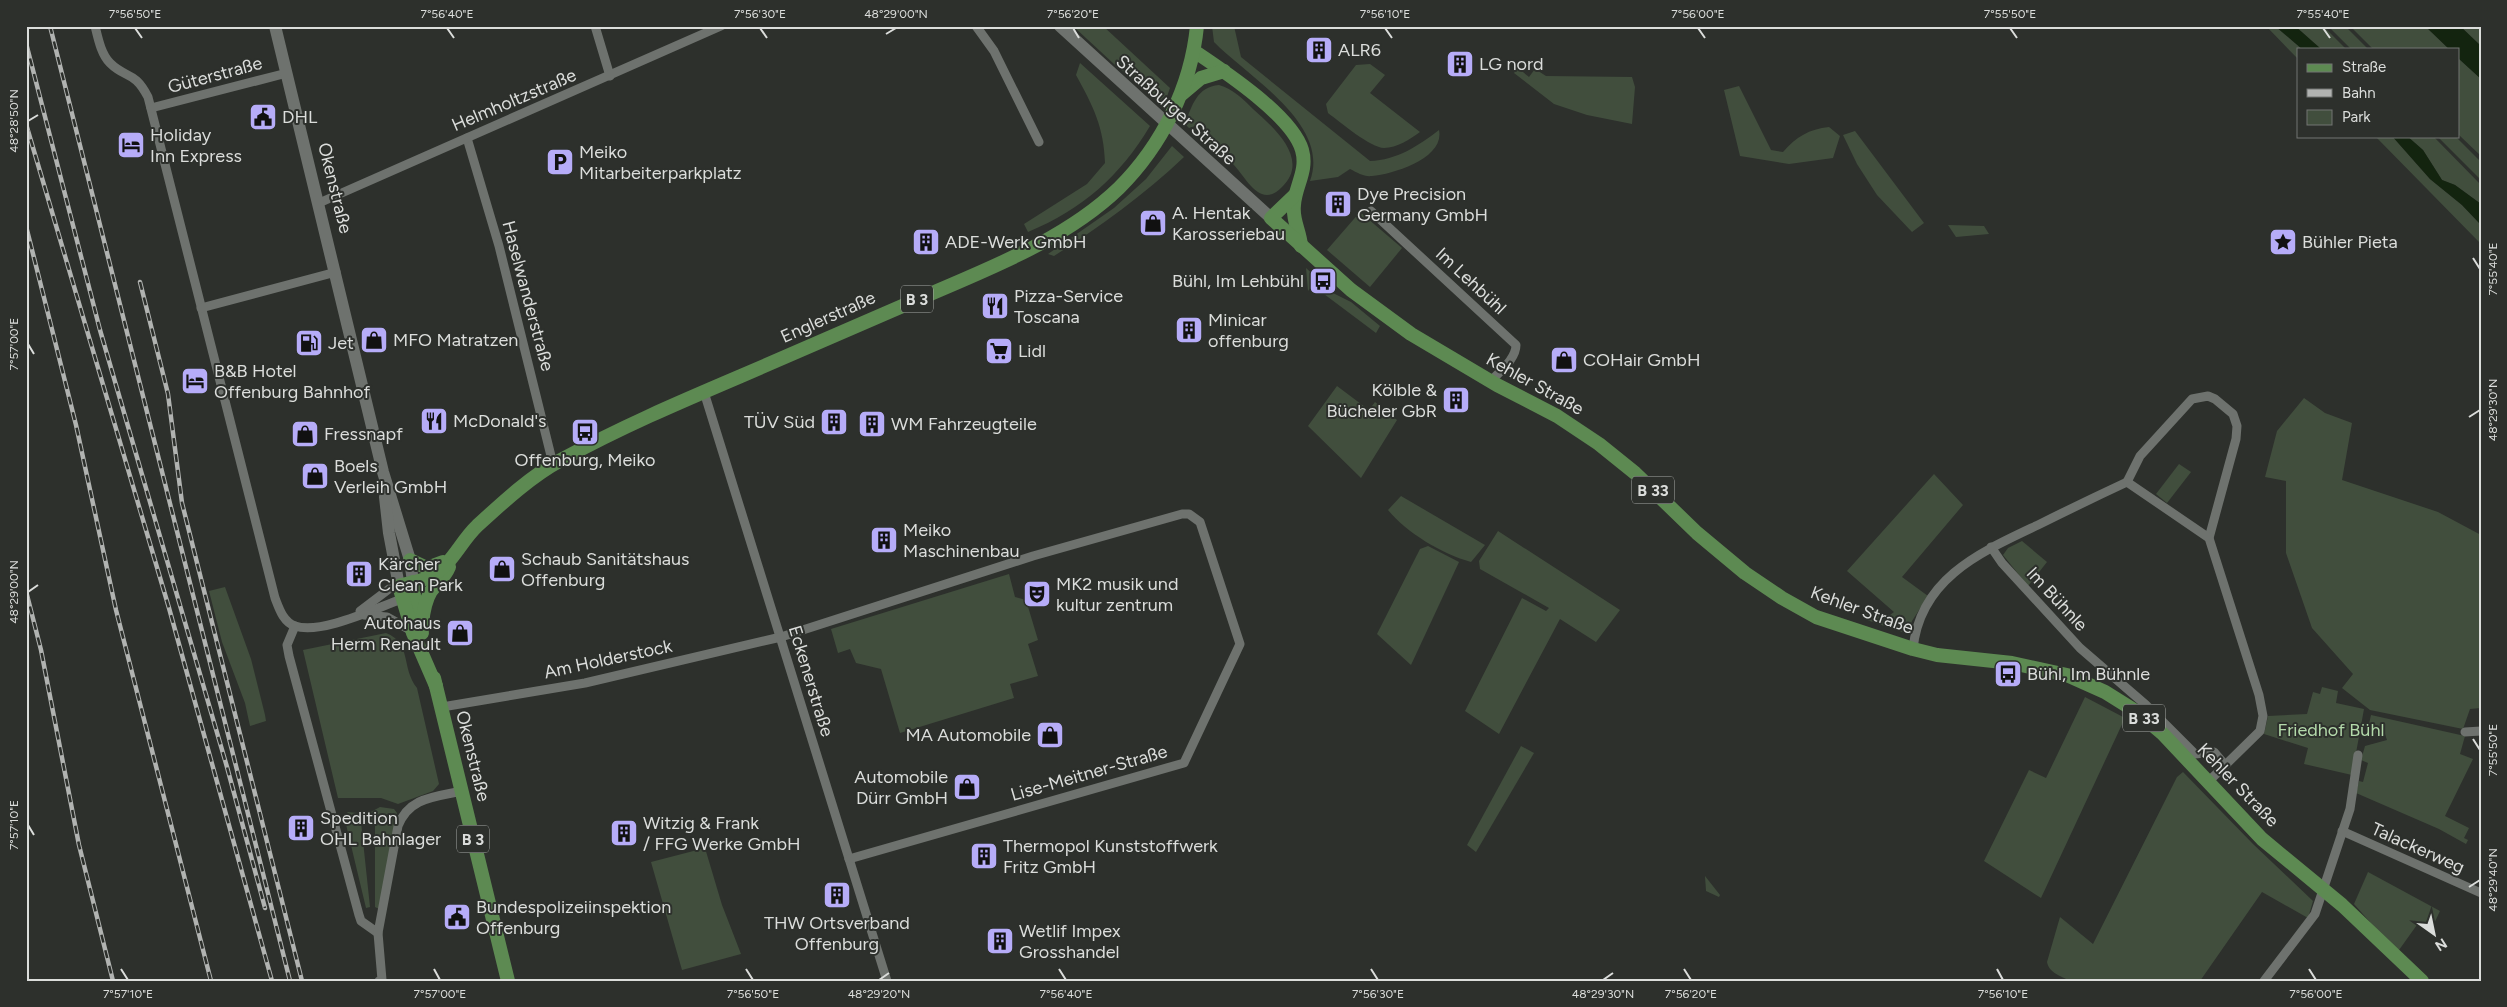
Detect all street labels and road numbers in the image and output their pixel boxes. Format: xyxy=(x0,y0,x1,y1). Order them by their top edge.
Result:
street label: Straßburger Straße xyxy=(1111,50,1241,170)
street label: Güterstraße xyxy=(165,52,265,98)
street label: Helmholtzstraße xyxy=(448,64,580,136)
street label: Okenstraße xyxy=(313,140,357,236)
street label: Haselwanderstraße xyxy=(497,218,559,374)
street label: Im Lehbühl xyxy=(1431,243,1511,319)
street label: Englerstraße xyxy=(777,286,879,348)
road number: B 3 xyxy=(901,286,933,312)
street label: Kehler Straße xyxy=(1482,348,1588,420)
road number: B 33 xyxy=(1632,476,1674,504)
street label: Im Bühnle xyxy=(2022,562,2092,636)
street label: Kehler Straße xyxy=(1807,581,1917,639)
street label: Eckenerstraße xyxy=(784,623,838,739)
street label: Am Holderstock xyxy=(542,635,674,683)
road number: B 33 xyxy=(2123,704,2165,731)
street label: Okenstraße xyxy=(451,708,495,804)
street label: Kehler Straße xyxy=(2193,738,2284,832)
street label: Lise-Meitner-Straße xyxy=(1008,740,1170,806)
street label: Talackerweg xyxy=(2368,818,2468,878)
road number: B 3 xyxy=(457,826,489,852)

